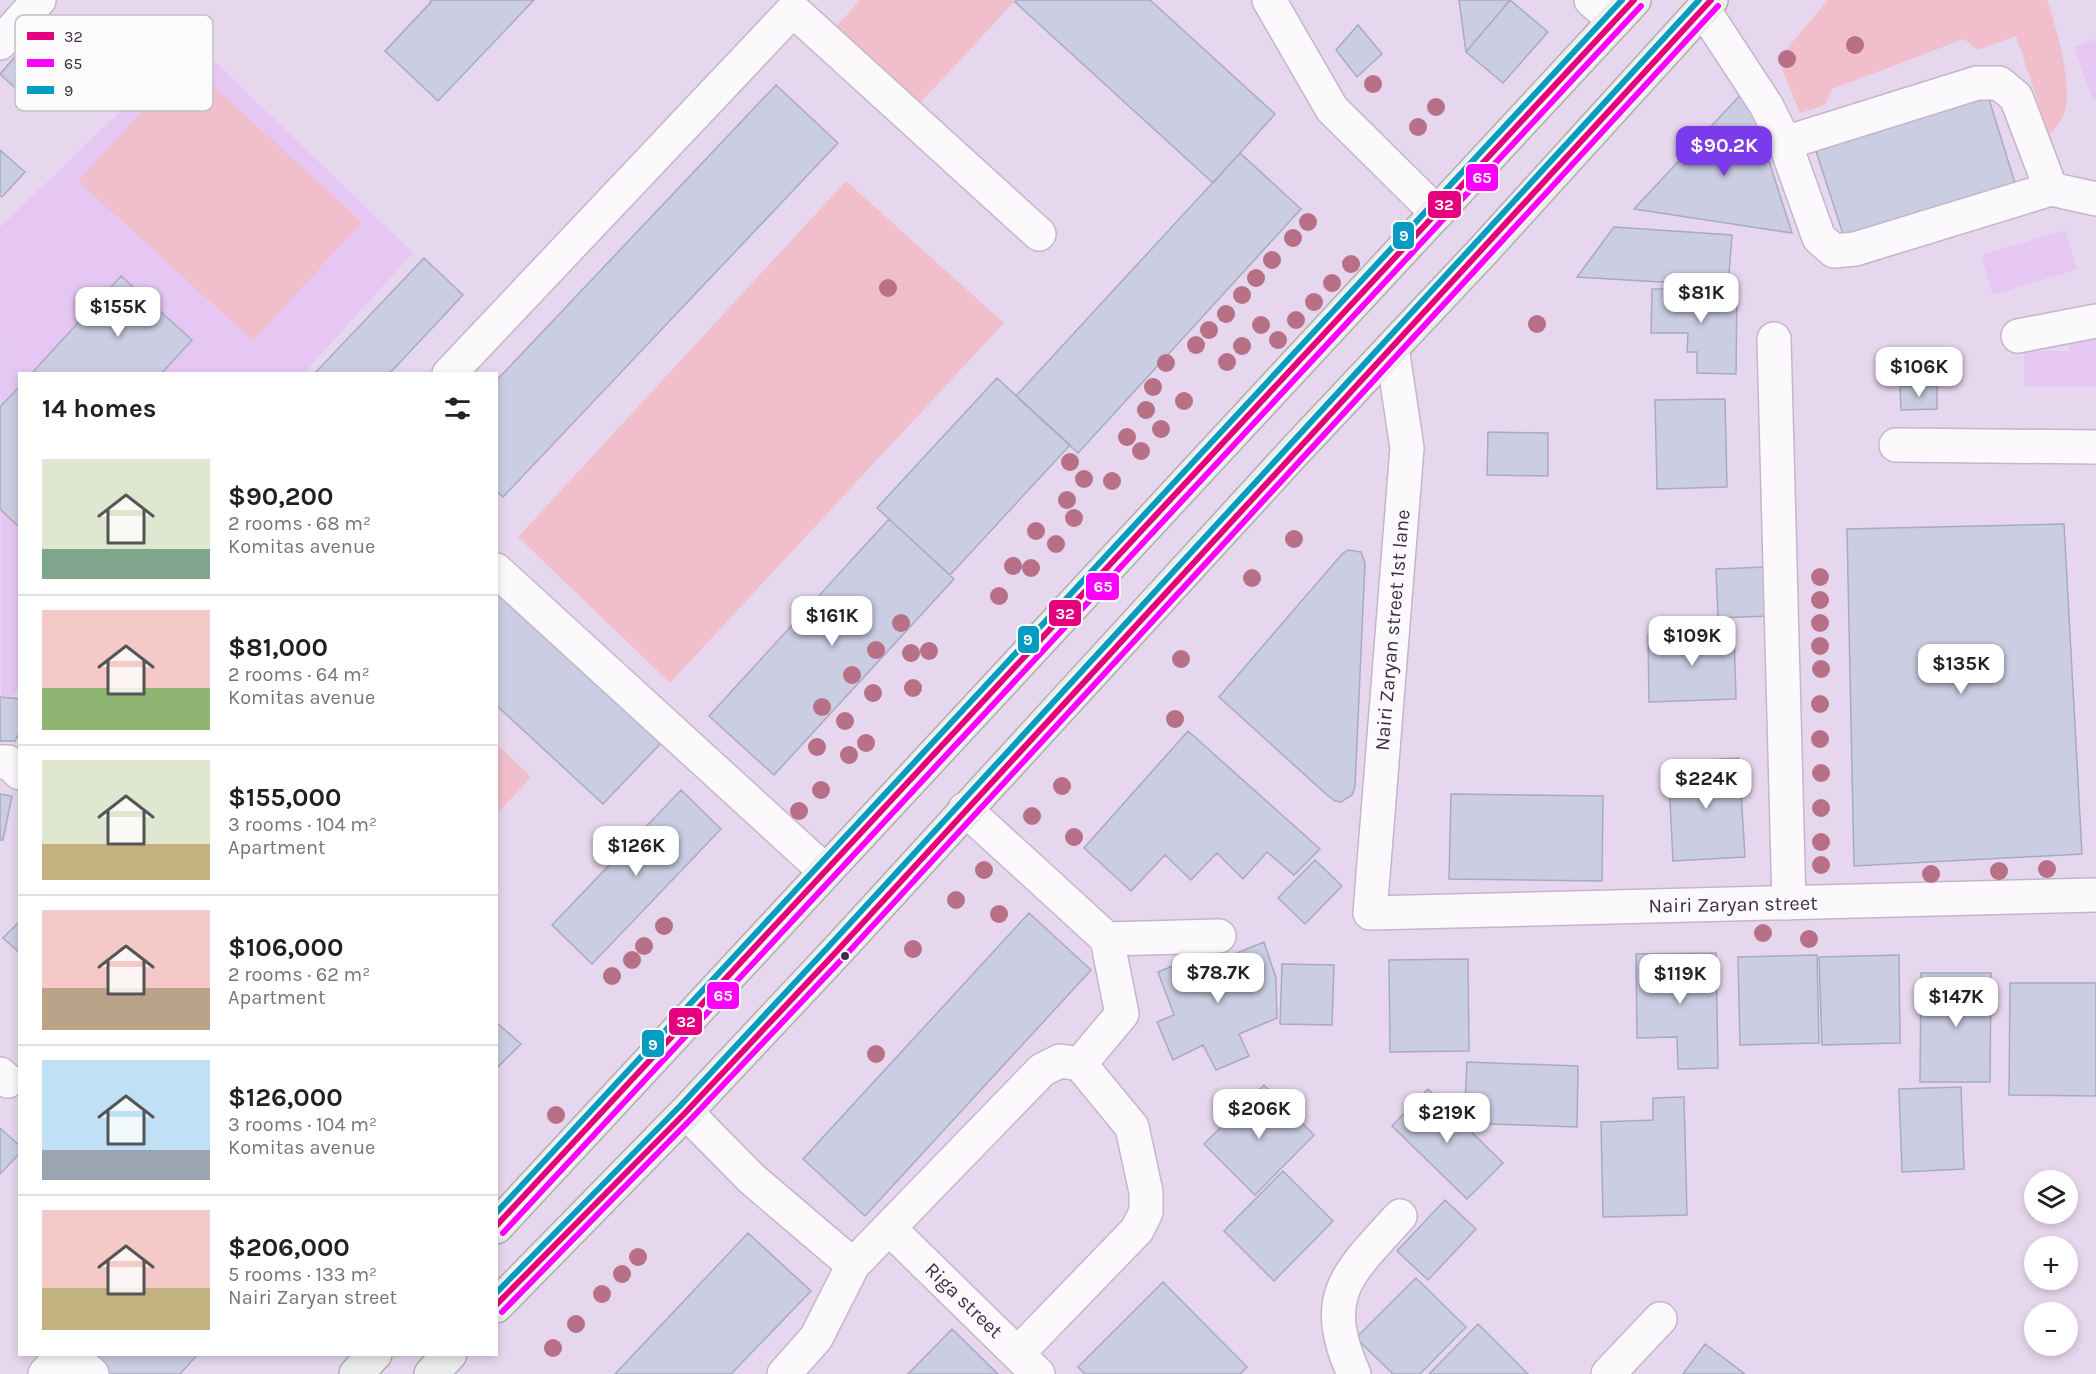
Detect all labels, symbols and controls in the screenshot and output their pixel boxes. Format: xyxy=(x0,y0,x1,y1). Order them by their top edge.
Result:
legend xyxy=(15,15,213,111)
text: 32 xyxy=(64,27,83,46)
text: 65 xyxy=(64,54,82,73)
text: 9 xyxy=(64,81,73,100)
pin: $90.2K xyxy=(1675,126,1773,177)
text: $90.2K xyxy=(1690,134,1758,157)
line badge: 65 xyxy=(1465,163,1499,192)
text: 65 xyxy=(1472,168,1492,187)
line badge: 32 xyxy=(1427,190,1462,219)
text: 32 xyxy=(1434,195,1454,214)
line badge: 9 xyxy=(1392,221,1415,250)
text: 9 xyxy=(1399,226,1409,245)
pin: $81K xyxy=(1665,273,1737,324)
text: $81K xyxy=(1678,281,1724,304)
pin: $155K xyxy=(76,287,160,338)
text: $155K xyxy=(89,295,147,318)
pin: $106K xyxy=(1877,347,1961,398)
text: $106K xyxy=(1890,355,1948,378)
icon: filters xyxy=(441,392,474,425)
text: 14 homes xyxy=(42,393,156,424)
text: $90,200 xyxy=(228,481,333,512)
icon: home xyxy=(90,483,162,555)
street label: Nairi Zaryan street 1st lane xyxy=(1370,508,1415,752)
text: 2 rooms · 68 m² xyxy=(228,512,371,535)
text: Komitas avenue xyxy=(228,535,375,558)
line badge: 65 xyxy=(1085,572,1120,601)
text: 65 xyxy=(1093,577,1113,596)
pin: $161K xyxy=(790,596,874,647)
line badge: 32 xyxy=(1048,599,1082,627)
text: $161K xyxy=(805,604,859,627)
text: 32 xyxy=(1055,604,1075,623)
pin: $109K xyxy=(1650,616,1734,667)
text: $109K xyxy=(1663,624,1721,647)
line badge: 9 xyxy=(1017,625,1040,654)
text: 9 xyxy=(1023,630,1033,649)
text: $81,000 xyxy=(228,632,328,663)
icon: home xyxy=(90,634,162,706)
pin: $135K xyxy=(1919,644,2003,695)
text: $135K xyxy=(1932,652,1990,675)
text: 2 rooms · 64 m² xyxy=(228,663,370,686)
text: Komitas avenue xyxy=(228,686,375,709)
pin: $224K xyxy=(1664,759,1748,810)
text: $224K xyxy=(1675,767,1737,790)
text: $155,000 xyxy=(228,782,341,813)
icon: home xyxy=(90,784,162,856)
text: 3 rooms · 104 m² xyxy=(228,813,377,836)
pin: $126K xyxy=(594,826,678,877)
text: $126K xyxy=(607,834,665,857)
text: Apartment xyxy=(228,836,326,859)
street label: Nairi Zaryan street xyxy=(1648,892,1818,917)
text: $106,000 xyxy=(228,932,343,963)
icon: home xyxy=(90,934,162,1006)
unlabelled marker xyxy=(839,950,851,962)
pin: $78.7K xyxy=(1169,953,1267,1004)
pin: $119K xyxy=(1638,954,1722,1005)
text: $78.7K xyxy=(1186,961,1250,984)
text: $119K xyxy=(1653,962,1707,985)
text: 2 rooms · 62 m² xyxy=(228,963,370,986)
pin: $147K xyxy=(1914,977,1998,1028)
line badge: 65 xyxy=(706,981,740,1010)
text: $147K xyxy=(1928,985,1984,1008)
text: Apartment xyxy=(228,986,326,1009)
text: 65 xyxy=(713,986,733,1005)
line badge: 32 xyxy=(668,1007,703,1036)
text: 32 xyxy=(676,1012,696,1031)
line badge: 9 xyxy=(641,1029,665,1058)
text: 9 xyxy=(648,1035,658,1054)
text: $126,000 xyxy=(228,1082,343,1113)
icon: home xyxy=(90,1084,162,1156)
pin: $206K xyxy=(1217,1089,1301,1140)
pin: $219K xyxy=(1405,1093,1489,1144)
text: $206K xyxy=(1227,1097,1291,1120)
text: $219K xyxy=(1418,1101,1476,1124)
text: 3 rooms · 104 m² xyxy=(228,1113,377,1136)
text: Komitas avenue xyxy=(228,1136,375,1159)
map controls xyxy=(2024,1170,2078,1356)
button: layers xyxy=(2024,1170,2078,1224)
text: $206,000 xyxy=(228,1232,350,1263)
icon: home xyxy=(90,1234,162,1306)
button: + xyxy=(2024,1236,2078,1290)
street label: Riga street xyxy=(920,1258,1007,1343)
text: 5 rooms · 133 m² xyxy=(228,1263,377,1286)
text: Nairi Zaryan street xyxy=(228,1286,397,1309)
button: − xyxy=(2024,1302,2078,1356)

